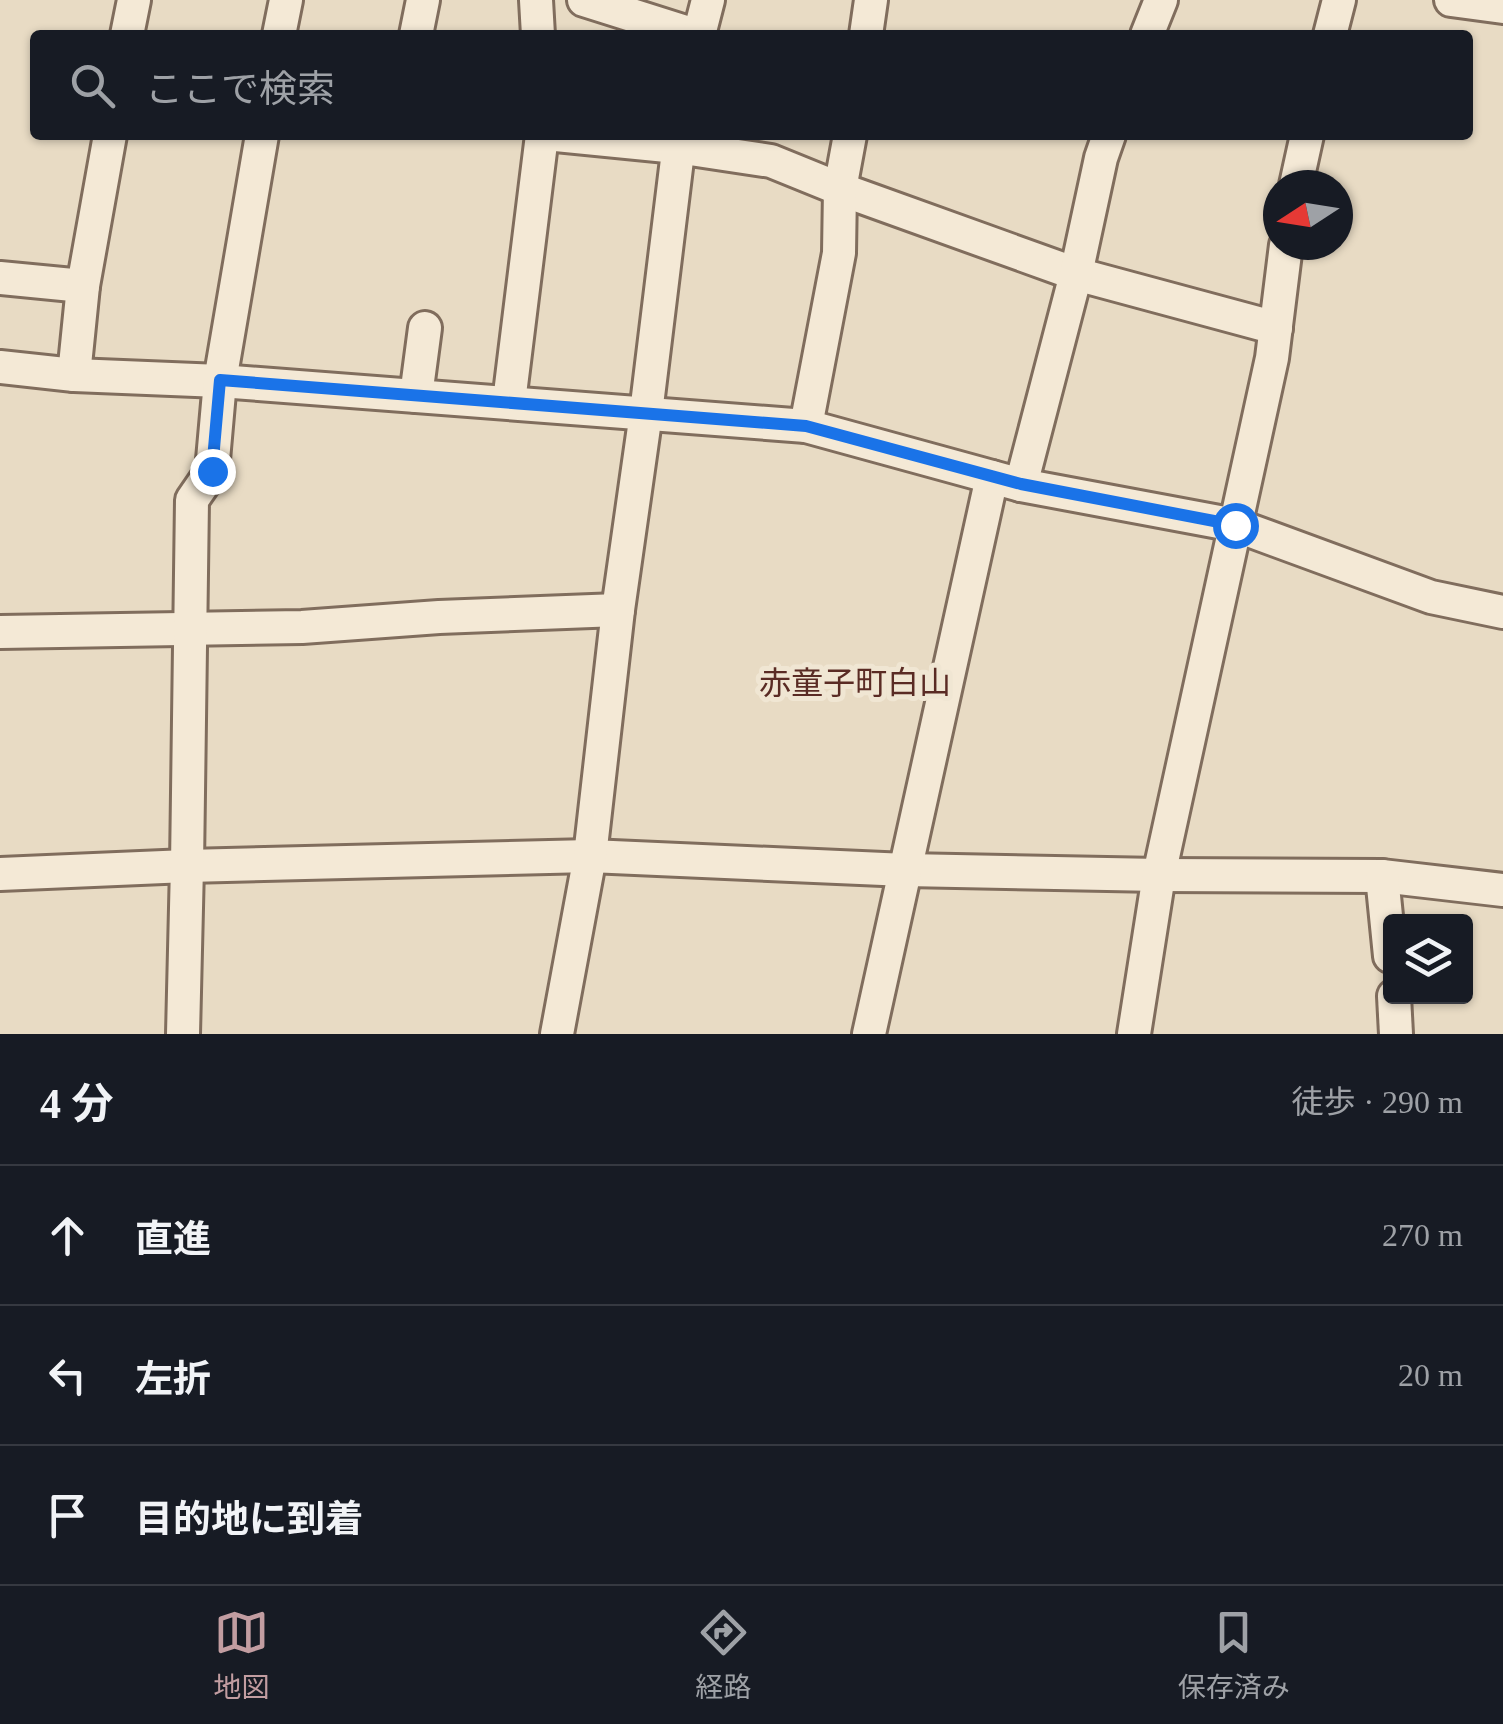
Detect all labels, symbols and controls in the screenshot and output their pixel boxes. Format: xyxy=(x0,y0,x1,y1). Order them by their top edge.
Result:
search box xyxy=(30,30,1473,140)
icon: search xyxy=(65,58,120,113)
text: ここで検索 xyxy=(145,68,335,110)
north arrow xyxy=(1263,170,1353,260)
route end xyxy=(190,449,236,495)
route start xyxy=(1213,503,1259,549)
district label: 赤童子町白山 xyxy=(759,665,951,701)
map controls xyxy=(1383,914,1473,1004)
button: layers xyxy=(1383,914,1473,1004)
text: 4 分 xyxy=(40,1081,114,1127)
text: 徒歩 · 290 m xyxy=(1291,1084,1463,1120)
icon: ahead xyxy=(40,1208,95,1263)
text: 270 m xyxy=(1382,1217,1463,1253)
text: 直進 xyxy=(135,1218,211,1260)
icon: left xyxy=(40,1348,95,1403)
text: 20 m xyxy=(1398,1357,1463,1393)
text: 左折 xyxy=(135,1358,211,1400)
icon: arrive xyxy=(40,1488,95,1543)
text: 目的地に到着 xyxy=(135,1498,363,1540)
tab: 地図 xyxy=(213,1605,269,1705)
tab: 経路 xyxy=(695,1605,752,1705)
tab: 保存済み xyxy=(1178,1605,1290,1705)

